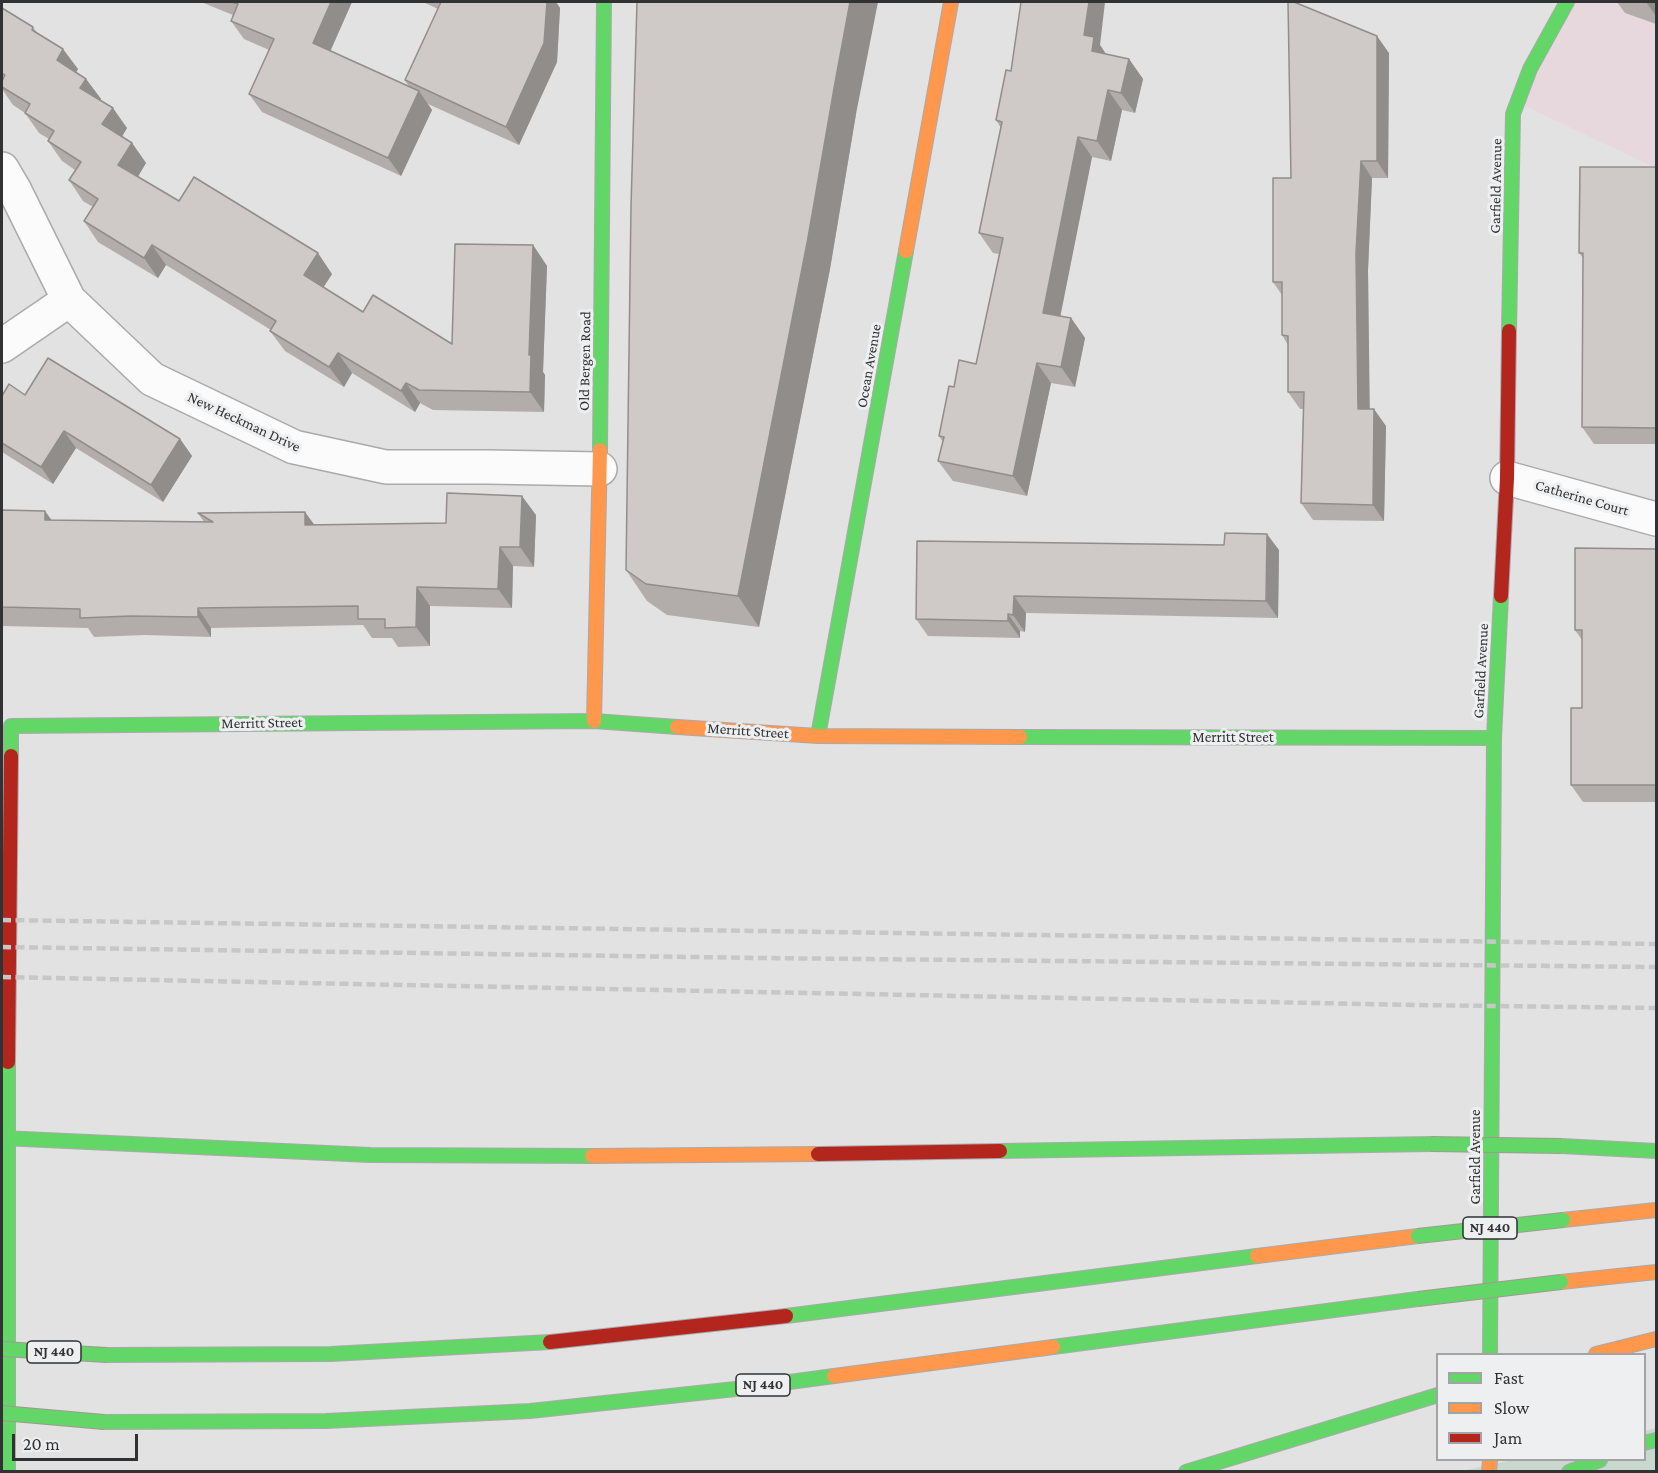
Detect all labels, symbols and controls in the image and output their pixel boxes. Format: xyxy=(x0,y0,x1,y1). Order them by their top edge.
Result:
street label: Garfield Avenue xyxy=(1486,138,1506,234)
street label: Old Bergen Road xyxy=(575,311,595,411)
street label: Ocean Avenue xyxy=(853,323,885,409)
street label: New Heckman Drive xyxy=(185,388,303,456)
street label: Catherine Court xyxy=(1533,476,1631,520)
street label: Garfield Avenue xyxy=(1470,623,1492,719)
street label: Merritt Street xyxy=(221,713,303,733)
street label: Merritt Street xyxy=(707,719,789,743)
street label: Merritt Street xyxy=(1192,728,1274,746)
street label: Garfield Avenue xyxy=(1466,1109,1484,1205)
road number: NJ 440 xyxy=(1463,1217,1517,1239)
road number: NJ 440 xyxy=(27,1341,81,1363)
legend xyxy=(1436,1353,1646,1461)
text: Fast xyxy=(1494,1368,1524,1388)
road number: NJ 440 xyxy=(736,1374,790,1396)
text: Slow xyxy=(1494,1398,1529,1418)
scale bar xyxy=(15,1422,141,1460)
text: Jam xyxy=(1494,1428,1522,1448)
text: 20 m xyxy=(23,1434,60,1454)

